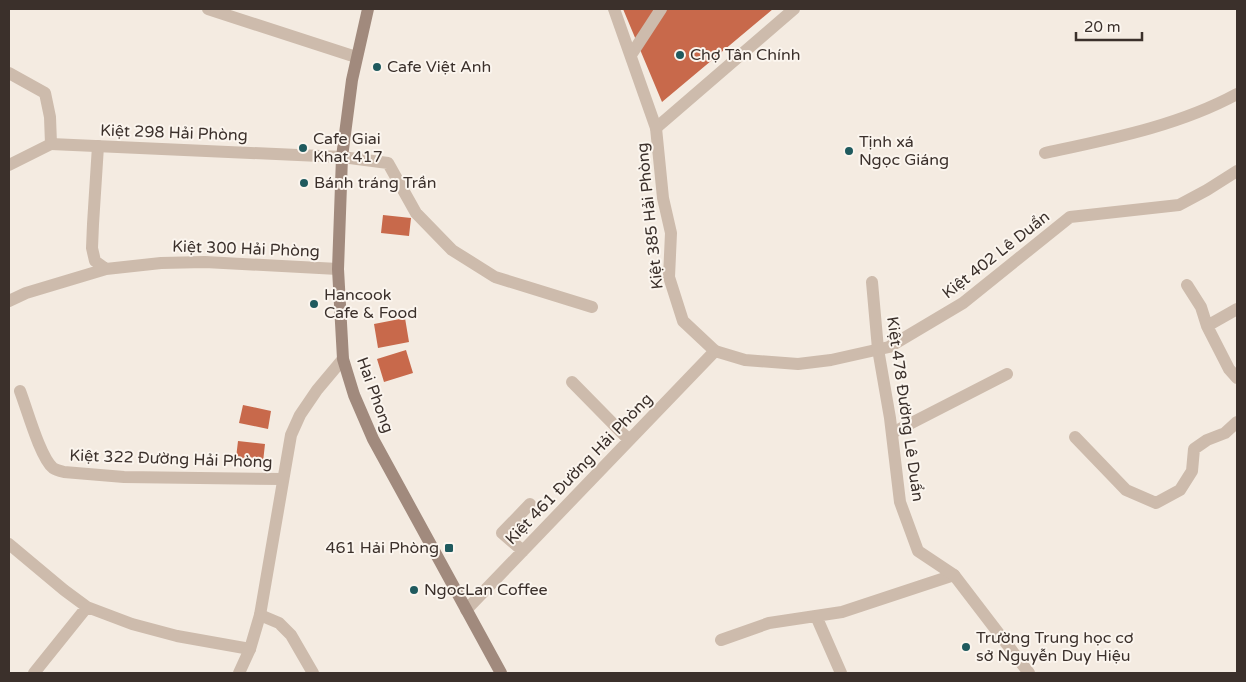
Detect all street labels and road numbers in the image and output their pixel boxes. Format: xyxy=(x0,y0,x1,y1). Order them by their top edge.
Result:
street label: Kiệt 298 Hải Phòng xyxy=(100,120,248,146)
street label: Kiệt 385 Hải Phòng xyxy=(632,142,668,290)
street label: Kiệt 402 Lê Duẩn xyxy=(938,207,1054,303)
street label: Kiệt 300 Hải Phòng xyxy=(172,236,320,262)
street label: Kiệt 478 Đường Lê Duẩn xyxy=(882,315,928,503)
street label: Hai Phong xyxy=(352,354,398,436)
street label: Kiệt 461 Đường Hải Phòng xyxy=(501,389,657,549)
street label: Kiệt 322 Đường Hải Phòng xyxy=(69,445,273,473)

